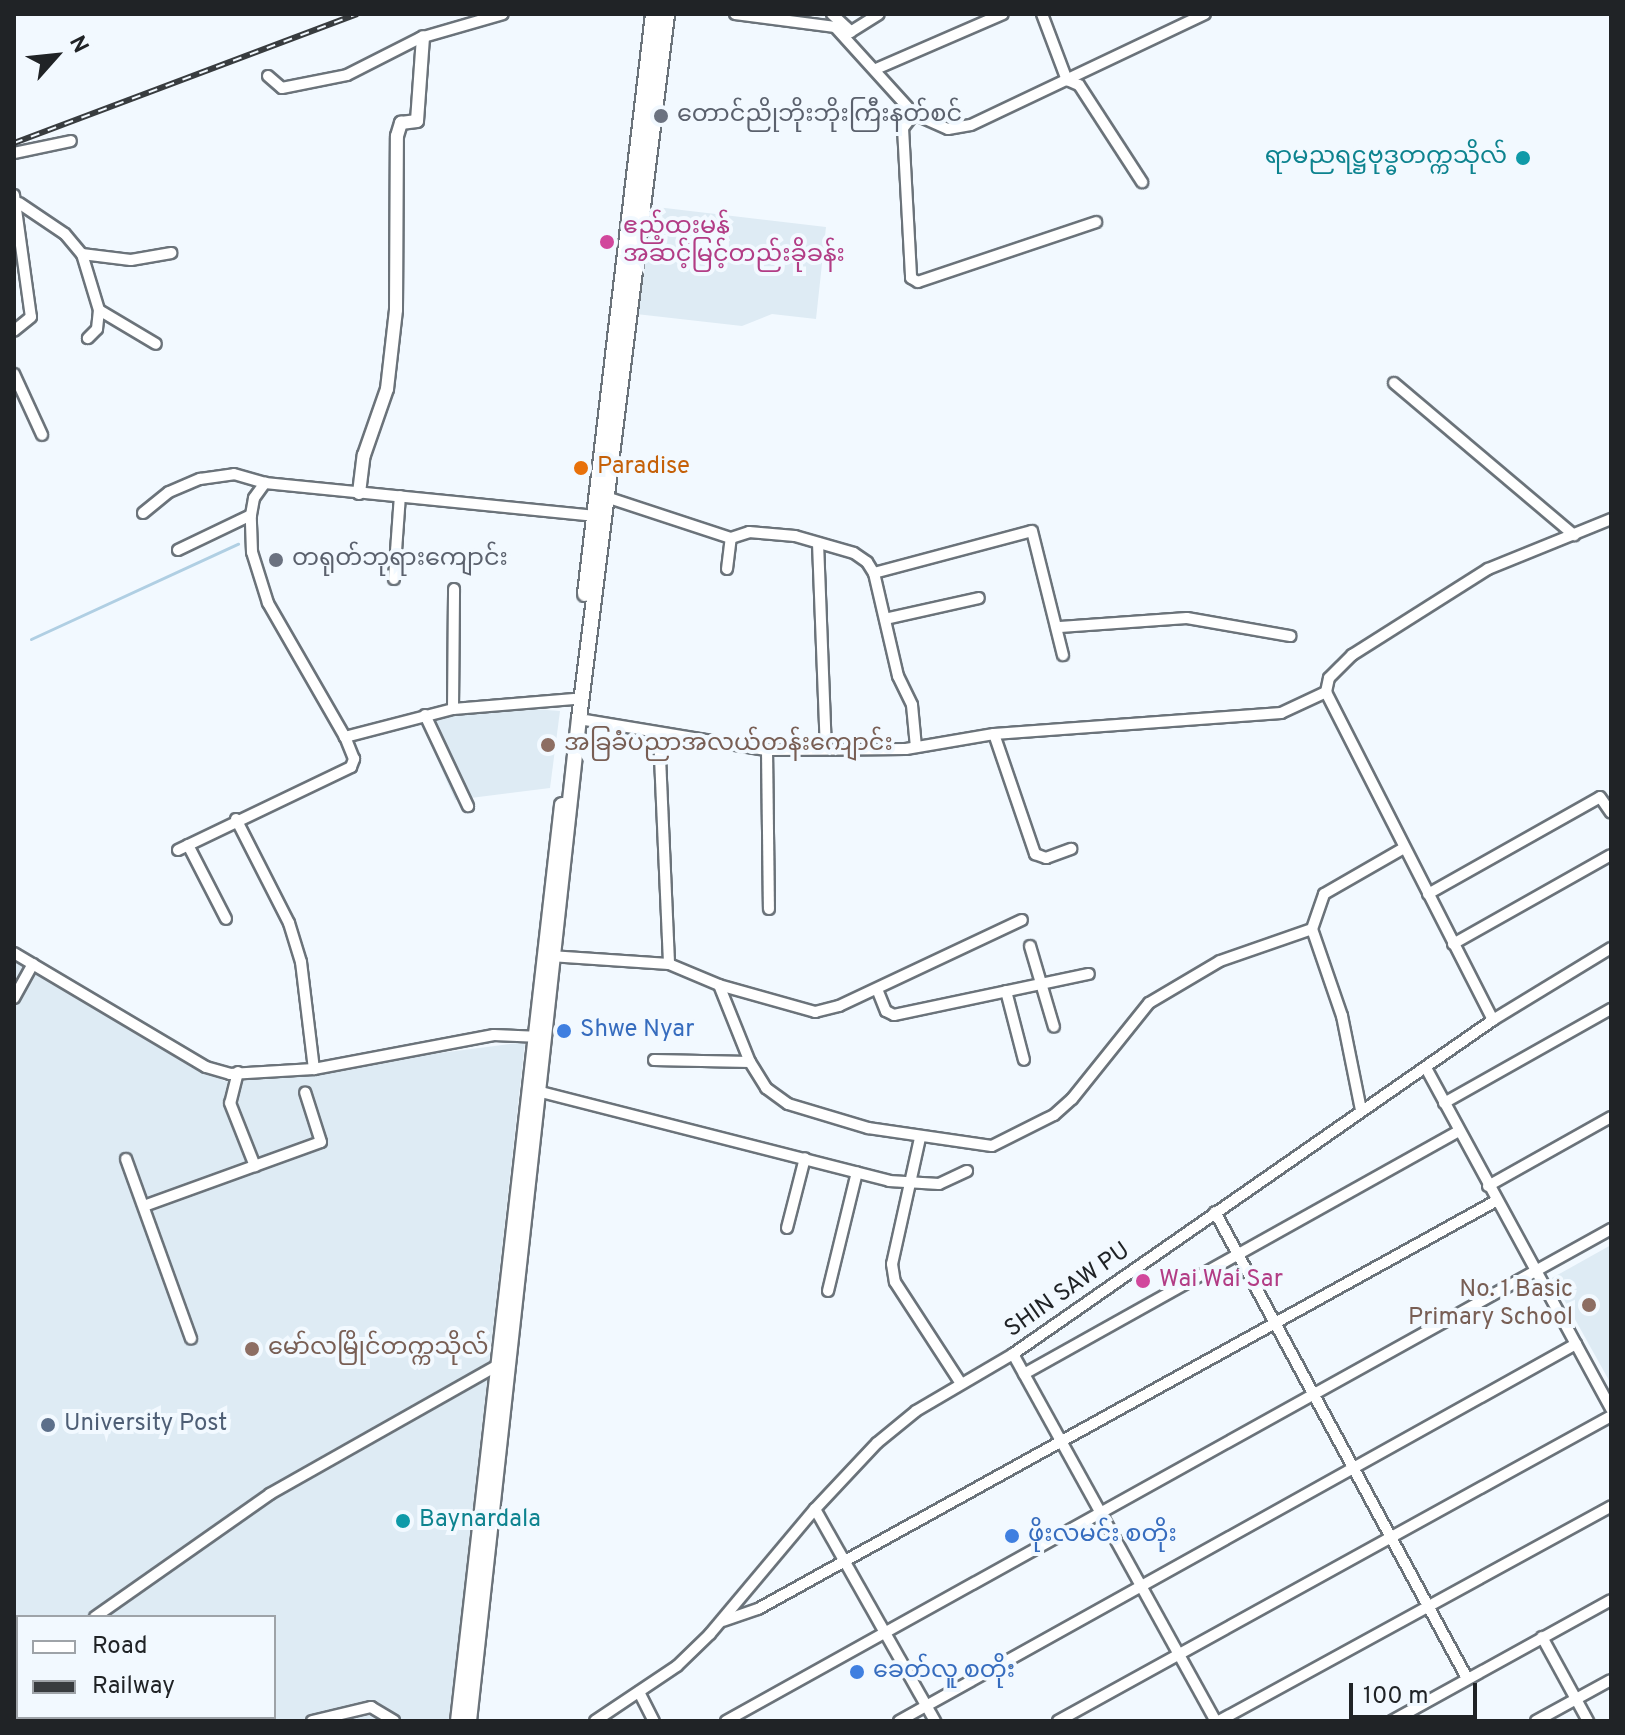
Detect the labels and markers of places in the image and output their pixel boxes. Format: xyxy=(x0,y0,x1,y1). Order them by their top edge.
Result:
place label: တောင်ညိုဘိုးဘိုးကြီးနတ်စင် xyxy=(677,102,962,130)
marker: တောင်ညိုဘိုးဘိုးကြီးနတ်စင် xyxy=(652,107,670,125)
place label: ရာမညရဋ္ဌဗုဒ္ဓတက္ကသိုလ် xyxy=(1265,144,1507,172)
marker: ရာမညရဋ္ဌဗုဒ္ဓတက္ကသိုလ် xyxy=(1514,149,1532,167)
place label: ဧည့်ထူးမွန် အဆင့်မြင့်တည်းခိုခန်း xyxy=(623,214,845,270)
marker: ဧည့်ထူးမွန် အဆင့်မြင့်တည်းခိုခန်း xyxy=(598,233,616,251)
place label: Paradise xyxy=(597,454,690,482)
marker: Paradise xyxy=(572,459,590,477)
place label: တရုတ်ဘုရားကျောင်း xyxy=(292,546,508,574)
marker: တရုတ်ဘုရားကျောင်း xyxy=(267,551,285,569)
place label: အခြခံပညာအလယ်တန်းကျောင်း xyxy=(564,731,893,759)
marker: အခြခံပညာအလယ်တန်းကျောင်း xyxy=(539,736,557,754)
place label: Shwe Nyar xyxy=(580,1017,695,1045)
marker: Shwe Nyar xyxy=(555,1022,573,1040)
place label: Wai Wai Sar xyxy=(1159,1267,1283,1295)
marker: Wai Wai Sar xyxy=(1134,1272,1152,1290)
place label: No. 1 Basic Primary School xyxy=(1408,1277,1573,1333)
marker: No. 1 Basic Primary School xyxy=(1580,1296,1598,1314)
place label: မော်လမြိုင်တက္ကသိုလ် xyxy=(268,1335,489,1363)
marker: မော်လမြိုင်တက္ကသိုလ် xyxy=(243,1340,261,1358)
place label: University Post xyxy=(64,1411,227,1439)
marker: University Post xyxy=(39,1416,57,1434)
place label: Baynardala xyxy=(419,1507,541,1535)
marker: Baynardala xyxy=(394,1512,412,1530)
place label: ဖိုးလမင်း စတိုး xyxy=(1028,1522,1177,1550)
marker: ဖိုးလမင်း စတိုး xyxy=(1003,1527,1021,1545)
place label: ခေတ်လူ စတိုး xyxy=(873,1658,1015,1686)
marker: ခေတ်လူ စတိုး xyxy=(848,1663,866,1681)

